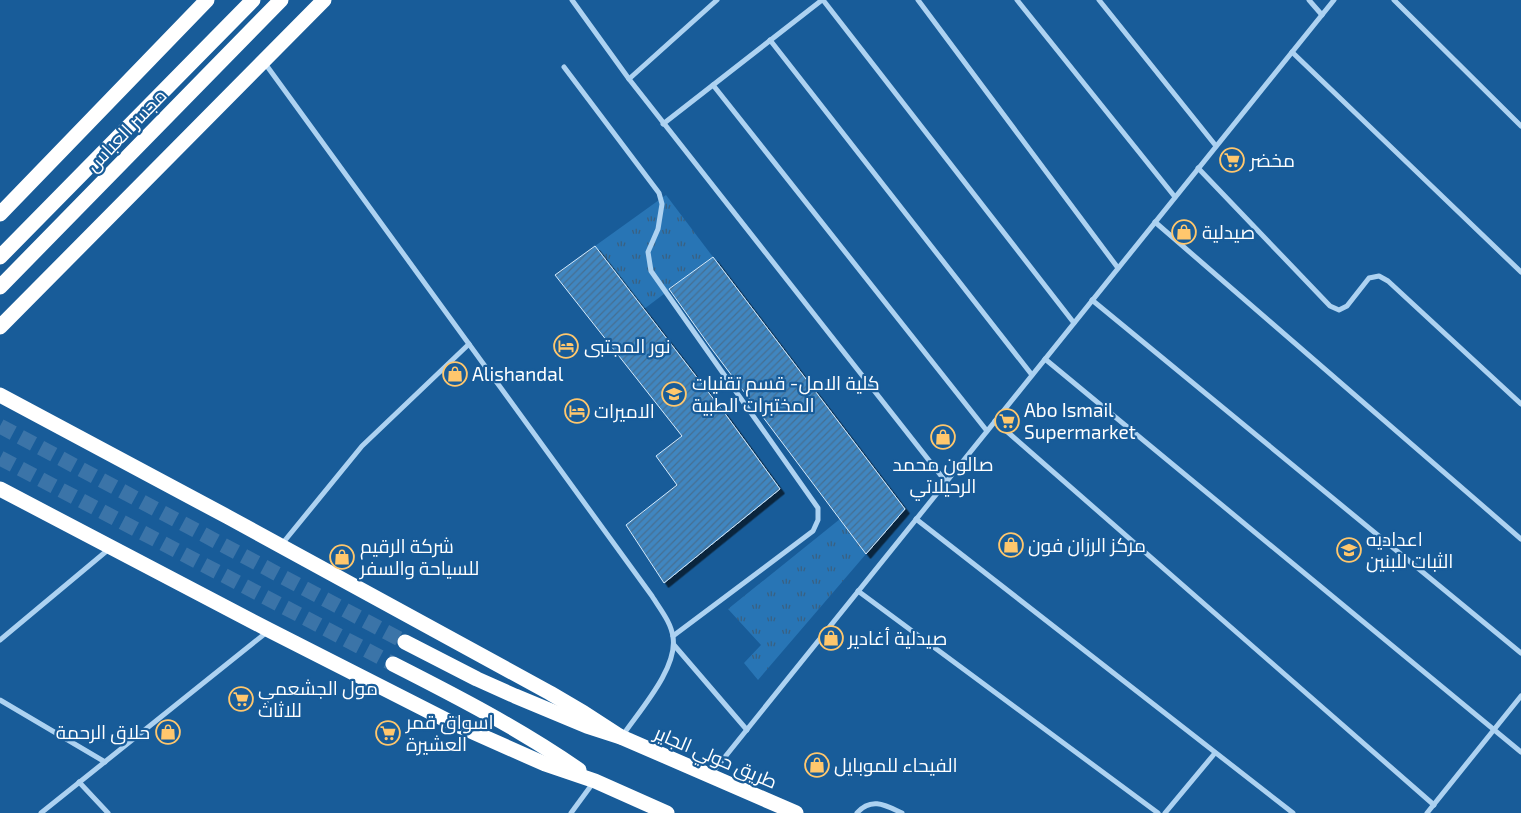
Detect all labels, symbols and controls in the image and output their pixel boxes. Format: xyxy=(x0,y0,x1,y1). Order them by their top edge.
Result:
street label: مجسر العباس xyxy=(80,83,172,177)
supermarket icon: مخضر xyxy=(1219,147,1245,173)
place label: مخضر xyxy=(1249,148,1295,172)
shop icon: صيدلية xyxy=(1171,219,1197,245)
place label: صيدلية xyxy=(1202,220,1255,243)
hotel icon: نور المجتبى xyxy=(553,333,579,359)
place label: نور المجتبى xyxy=(584,334,671,358)
shop icon: Alishandal xyxy=(442,361,468,387)
place label: Alishandal xyxy=(472,362,564,385)
place label: كلية الامل- قسم تقنيات المختبرات الطبية xyxy=(692,371,880,417)
school or university icon: كلية الامل- قسم تقنيات المختبرات الطبية xyxy=(661,381,687,407)
hotel icon: الاميرات xyxy=(564,398,590,424)
place label: Abo Ismail Supermarket xyxy=(1024,398,1136,443)
place label: الاميرات xyxy=(594,399,655,423)
supermarket icon: Abo Ismail Supermarket xyxy=(994,408,1020,434)
shop icon: صالون محمد الرحيلاتي xyxy=(930,424,956,450)
place label: صالون محمد الرحيلاتي xyxy=(893,452,993,501)
place label: اعداديه الثبات للبنين xyxy=(1366,527,1453,573)
shop icon: مركز الرزان فون xyxy=(998,532,1024,558)
place label: مركز الرزان فون xyxy=(1028,533,1146,557)
place label: شركة الرقيم للسياحة والسفر xyxy=(359,534,479,580)
school or university icon: اعداديه الثبات للبنين xyxy=(1336,537,1362,563)
shop icon: شركة الرقيم للسياحة والسفر xyxy=(329,544,355,570)
shop icon: صيدلية أغادير xyxy=(818,625,844,651)
place label: صيدلية أغادير xyxy=(847,626,947,650)
place label: مول الجشعمي للاثاث xyxy=(258,676,378,721)
supermarket icon: مول الجشعمي للاثاث xyxy=(228,686,254,712)
place label: اسواق قمر العشيرة xyxy=(405,710,494,756)
shop icon: حلاق الرحمة xyxy=(155,719,181,745)
place label: حلاق الرحمة xyxy=(56,720,150,745)
supermarket icon: اسواق قمر العشيرة xyxy=(375,720,401,746)
street label: طريق حولي الجاير xyxy=(649,720,781,796)
shop icon: الفيحاء للموبايل xyxy=(804,752,830,778)
place label: الفيحاء للموبايل xyxy=(834,753,958,777)

